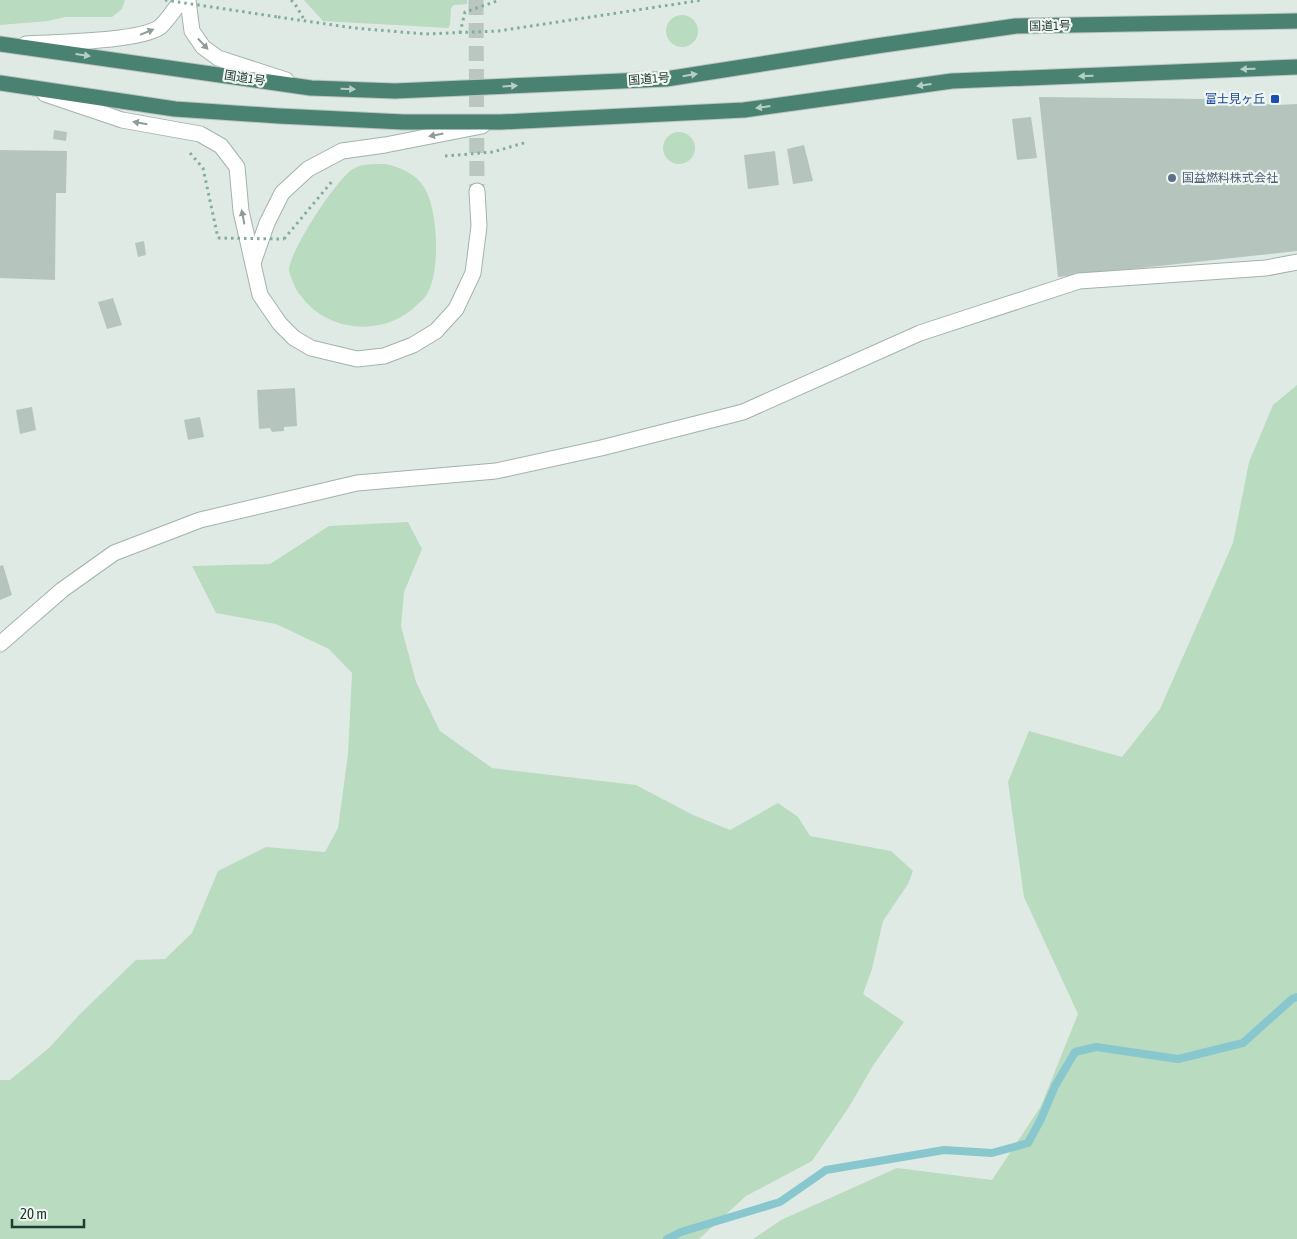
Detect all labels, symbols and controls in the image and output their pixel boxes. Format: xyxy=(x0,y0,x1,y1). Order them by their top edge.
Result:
street label: 国道1号 xyxy=(1029,19,1071,33)
one-way arrow xyxy=(140,28,155,36)
one-way arrow xyxy=(197,38,209,50)
one-way arrow xyxy=(75,51,91,59)
one-way arrow xyxy=(1240,66,1256,74)
street label: 国道1号 xyxy=(223,68,267,88)
street label: 国道1号 xyxy=(628,71,670,87)
one-way arrow xyxy=(682,71,698,79)
one-way arrow xyxy=(1078,72,1094,80)
one-way arrow xyxy=(915,81,931,89)
one-way arrow xyxy=(503,82,519,90)
one-way arrow xyxy=(340,86,356,94)
place label: 富士見ヶ丘 xyxy=(1205,92,1265,106)
marker: 富士見ヶ丘 xyxy=(1269,93,1281,105)
one-way arrow xyxy=(754,103,770,111)
one-way arrow xyxy=(131,119,147,127)
one-way arrow xyxy=(428,131,443,139)
place label: 国益燃料株式会社 xyxy=(1182,171,1278,185)
marker: 国益燃料株式会社 xyxy=(1166,172,1178,184)
one-way arrow xyxy=(238,208,246,224)
scale bar xyxy=(12,1196,85,1228)
text: 20 m xyxy=(20,1205,47,1222)

